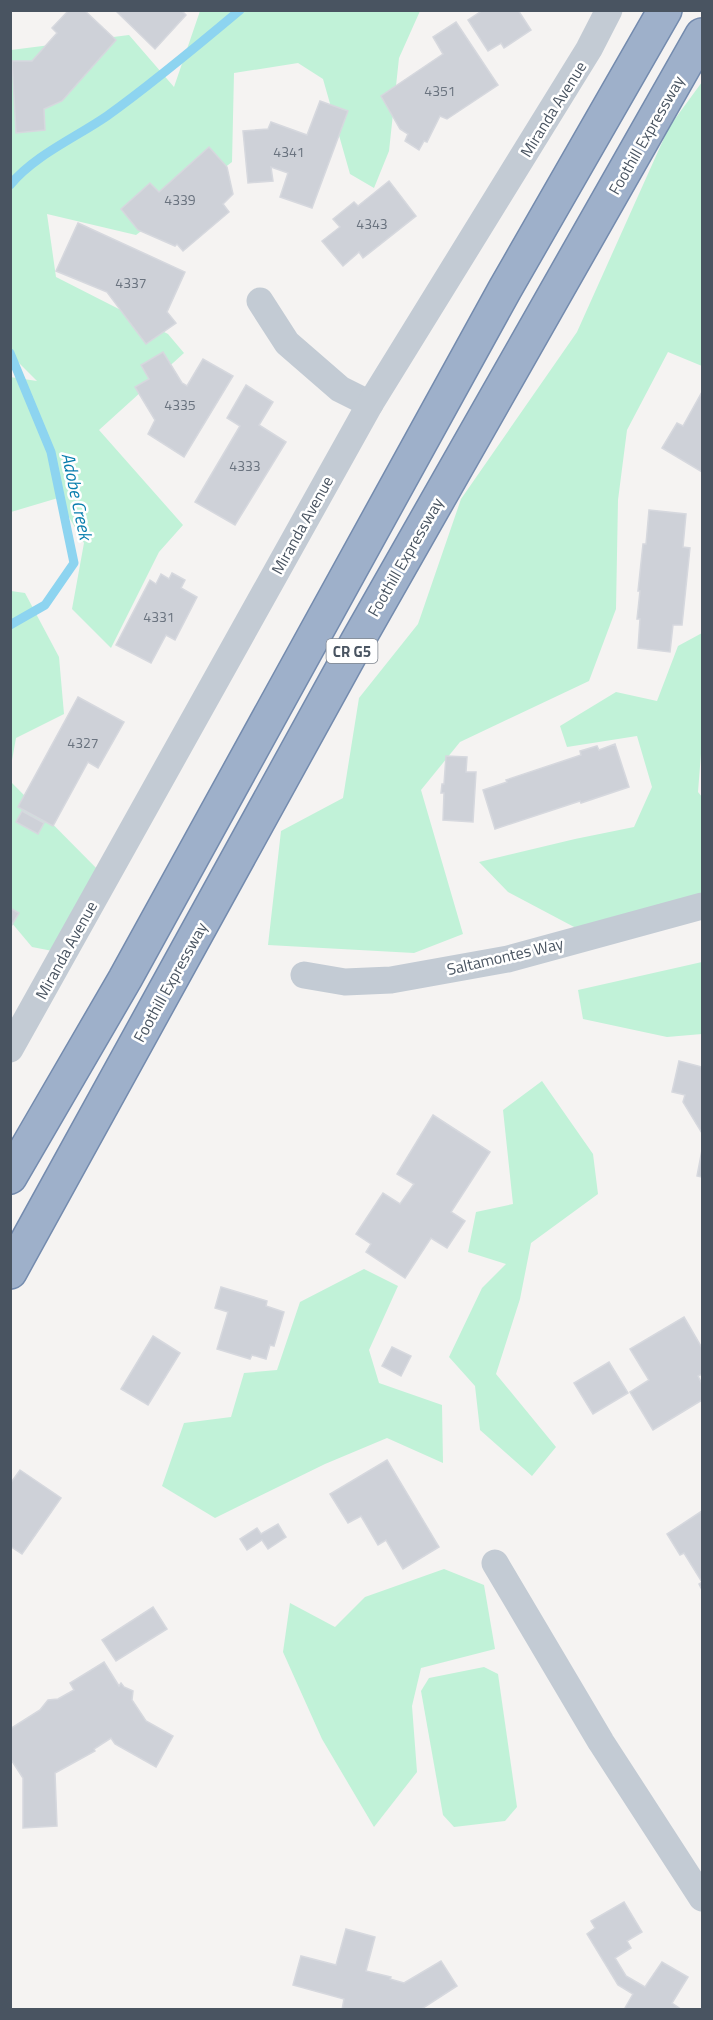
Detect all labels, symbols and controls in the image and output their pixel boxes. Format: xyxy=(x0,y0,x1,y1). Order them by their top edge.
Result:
street label: Miranda Avenue xyxy=(514,56,592,162)
street label: Foothill Expressway xyxy=(602,71,690,199)
house number: 4351 xyxy=(424,80,456,101)
house number: 4341 xyxy=(273,141,305,162)
house number: 4339 xyxy=(164,189,196,210)
house number: 4343 xyxy=(356,213,388,234)
house number: 4337 xyxy=(115,272,147,293)
house number: 4335 xyxy=(164,394,196,415)
water label: Adobe Creek xyxy=(55,450,100,544)
house number: 4333 xyxy=(229,455,261,476)
street label: Miranda Avenue xyxy=(265,471,339,579)
street label: Foothill Expressway xyxy=(361,493,449,621)
house number: 4331 xyxy=(143,606,175,627)
road number: CR G5 xyxy=(326,639,378,663)
house number: 4327 xyxy=(67,732,99,753)
street label: Miranda Avenue xyxy=(29,896,103,1004)
street label: Foothill Expressway xyxy=(127,917,213,1046)
street label: Saltamontes Way xyxy=(445,931,566,981)

